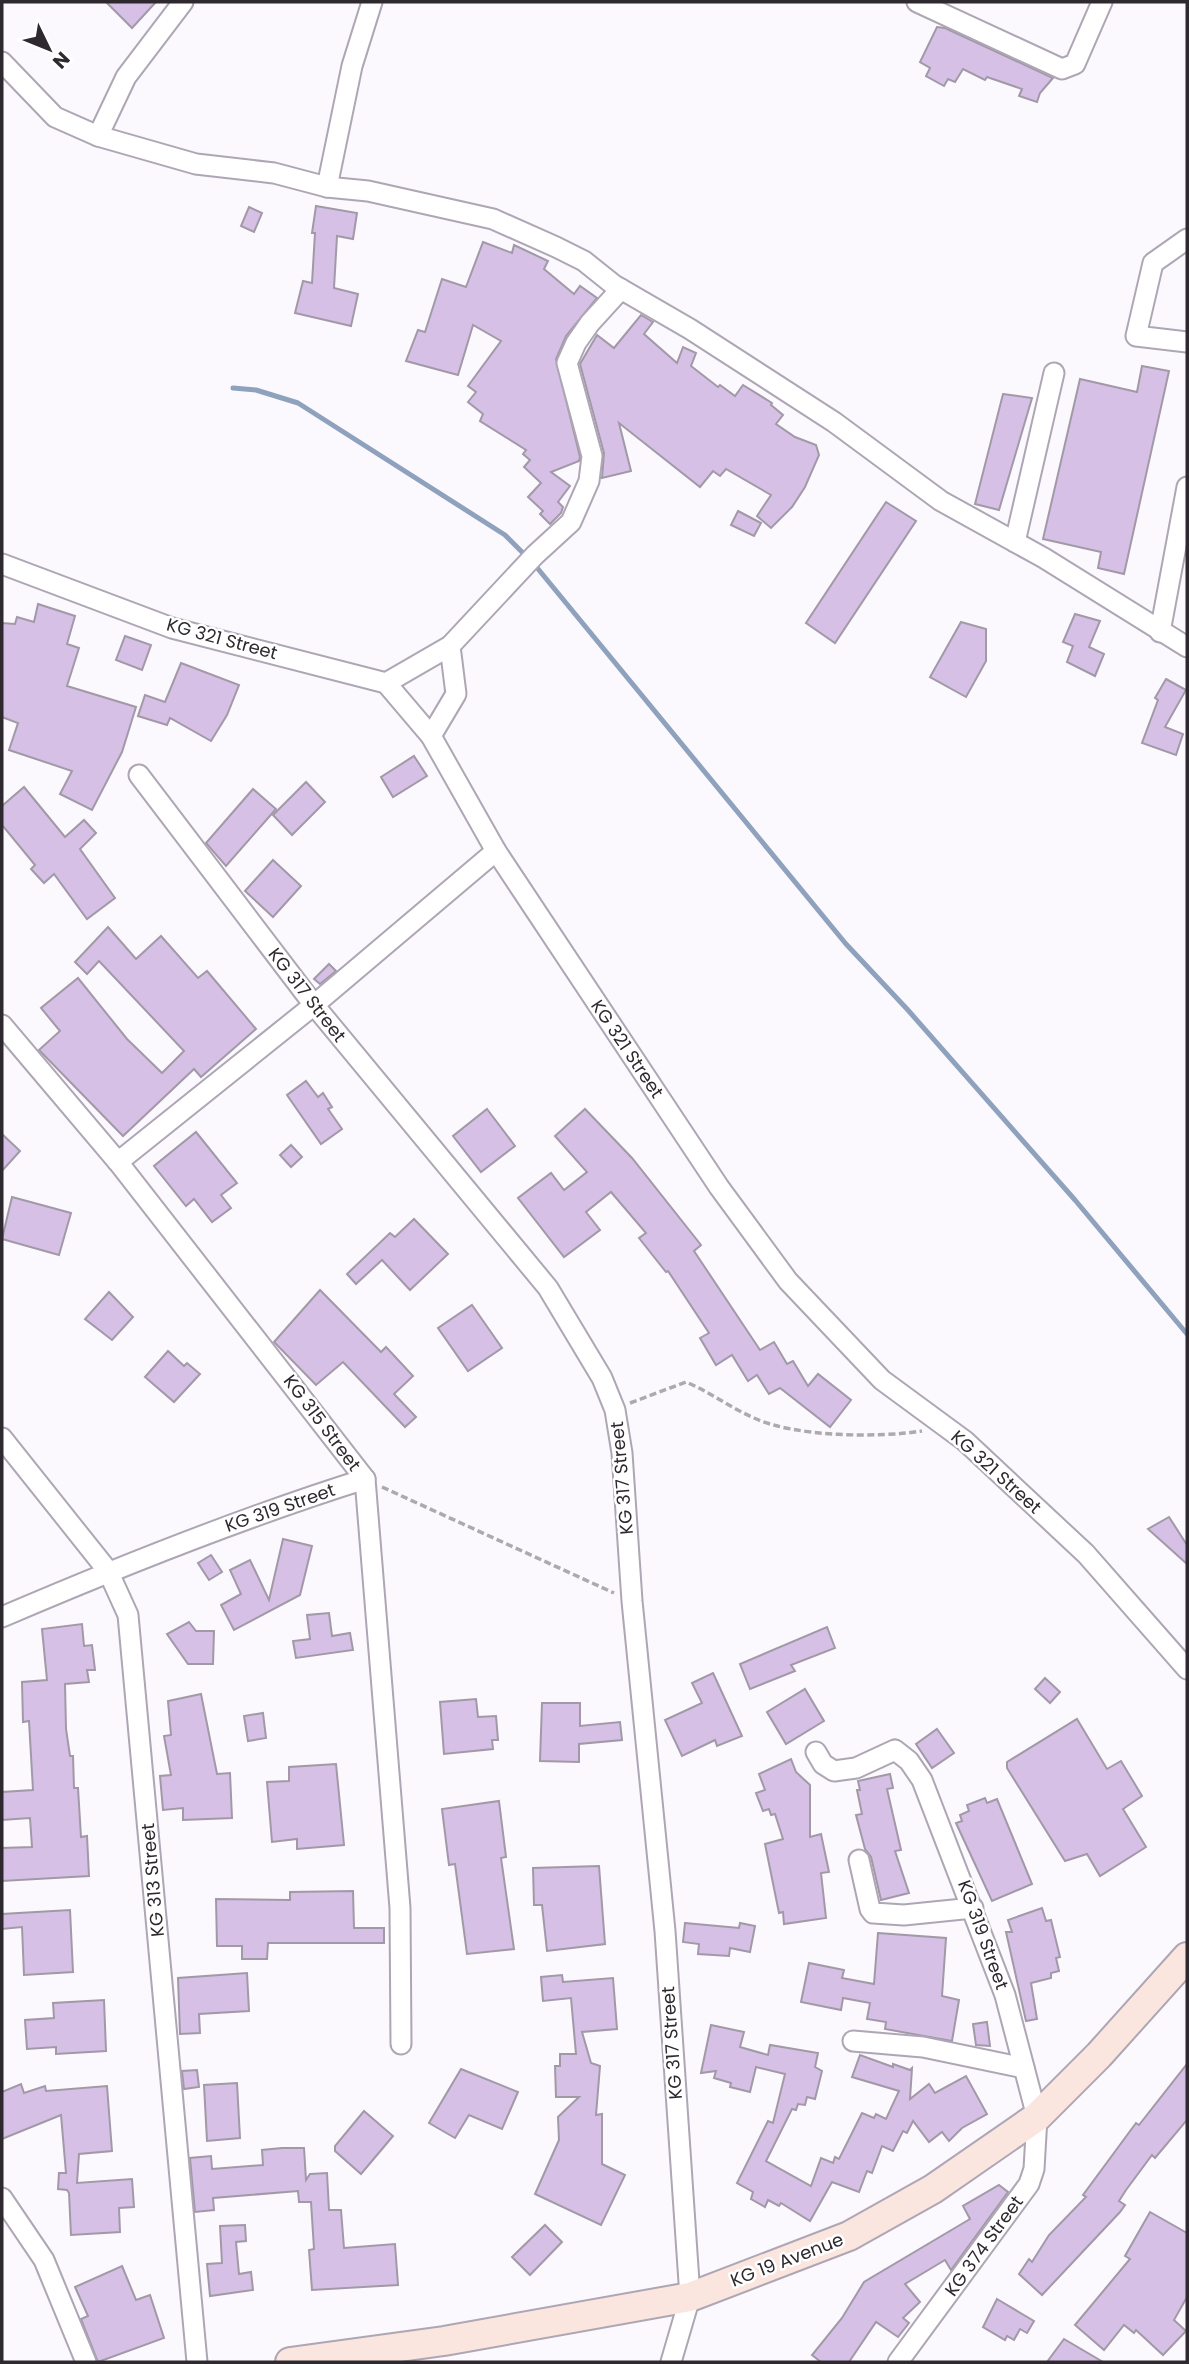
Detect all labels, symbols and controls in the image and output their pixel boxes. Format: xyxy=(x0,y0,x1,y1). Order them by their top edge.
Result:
north arrow xyxy=(14,14,84,84)
text: N xyxy=(46,46,76,75)
street label: KG 321 Street xyxy=(164,612,280,665)
street label: KG 317 Street xyxy=(263,942,352,1047)
street label: KG 321 Street xyxy=(585,995,670,1103)
street label: KG 315 Street xyxy=(278,1369,367,1476)
street label: KG 317 Street xyxy=(604,1421,639,1536)
street label: KG 321 Street xyxy=(946,1424,1047,1519)
street label: KG 319 Street xyxy=(221,1477,338,1538)
street label: KG 313 Street xyxy=(135,1822,170,1938)
street label: KG 319 Street xyxy=(952,1877,1015,1993)
street label: KG 317 Street xyxy=(655,1986,688,2100)
street label: KG 374 Street xyxy=(939,2190,1029,2301)
street label: KG 19 Avenue xyxy=(727,2227,847,2293)

